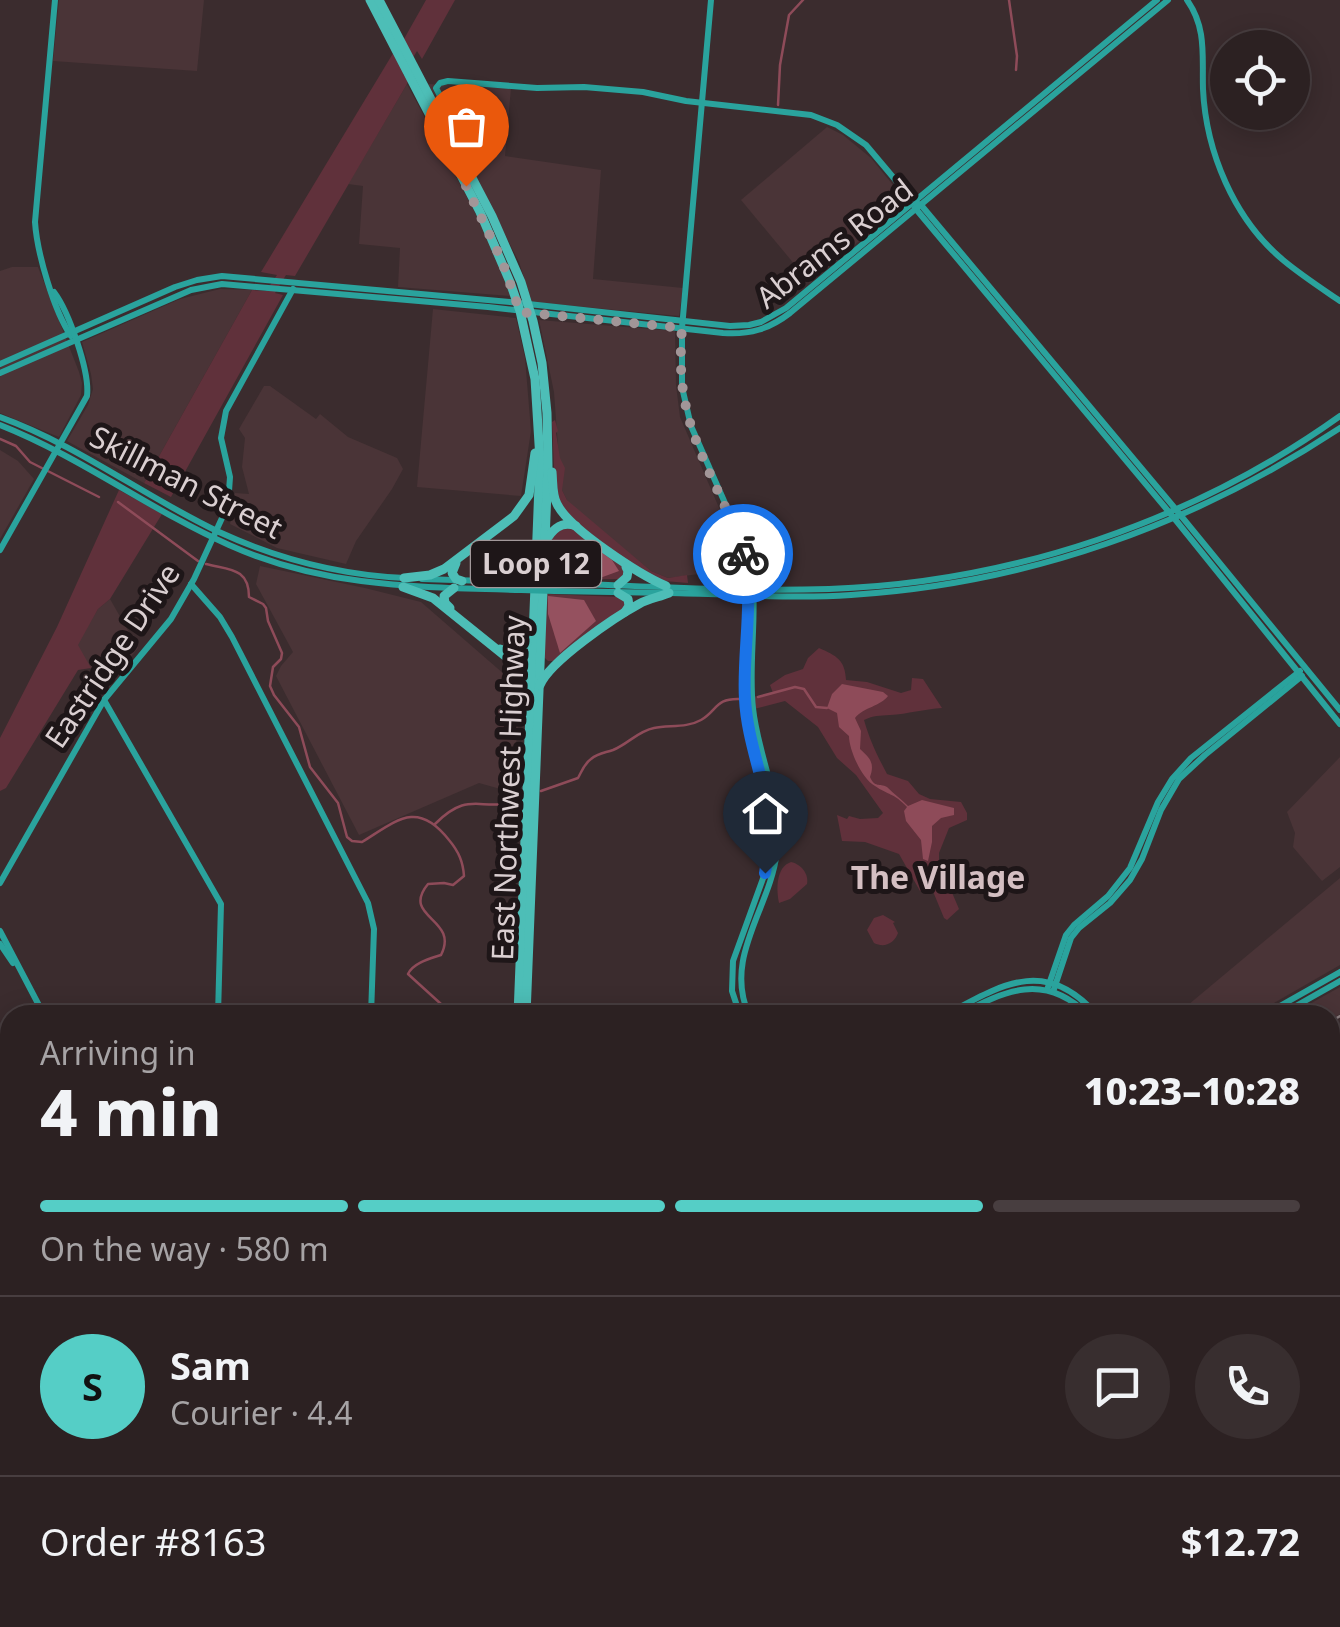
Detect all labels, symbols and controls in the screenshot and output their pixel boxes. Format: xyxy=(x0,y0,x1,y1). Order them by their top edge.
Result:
map controls xyxy=(1210,30,1310,130)
button: locate xyxy=(1210,30,1310,130)
pin xyxy=(424,84,509,187)
icon: bag xyxy=(439,99,494,154)
street label: Abrams Road xyxy=(747,169,921,317)
street label: Skillman Street xyxy=(84,416,290,548)
courier xyxy=(693,504,793,604)
icon: bike xyxy=(716,527,771,582)
road number: Loop 12 xyxy=(471,541,601,587)
street label: Eastridge Drive xyxy=(35,555,189,756)
street label: East Northwest Highway xyxy=(481,614,534,961)
pin xyxy=(723,771,808,874)
icon: home xyxy=(738,786,793,841)
district label: The Village xyxy=(851,855,1025,898)
text: Arriving in xyxy=(40,1031,195,1074)
text: 10:23–10:28 xyxy=(1084,1064,1300,1116)
text: 4 min xyxy=(40,1067,222,1155)
text: On the way · 580 m xyxy=(40,1227,329,1270)
button: chat xyxy=(1065,1334,1170,1439)
button: phone xyxy=(1195,1334,1300,1439)
text: Sam xyxy=(170,1339,251,1391)
text: S xyxy=(82,1360,103,1412)
text: Courier · 4.4 xyxy=(170,1391,353,1434)
text: Order #8163 xyxy=(40,1515,266,1567)
text: $12.72 xyxy=(1181,1515,1300,1567)

